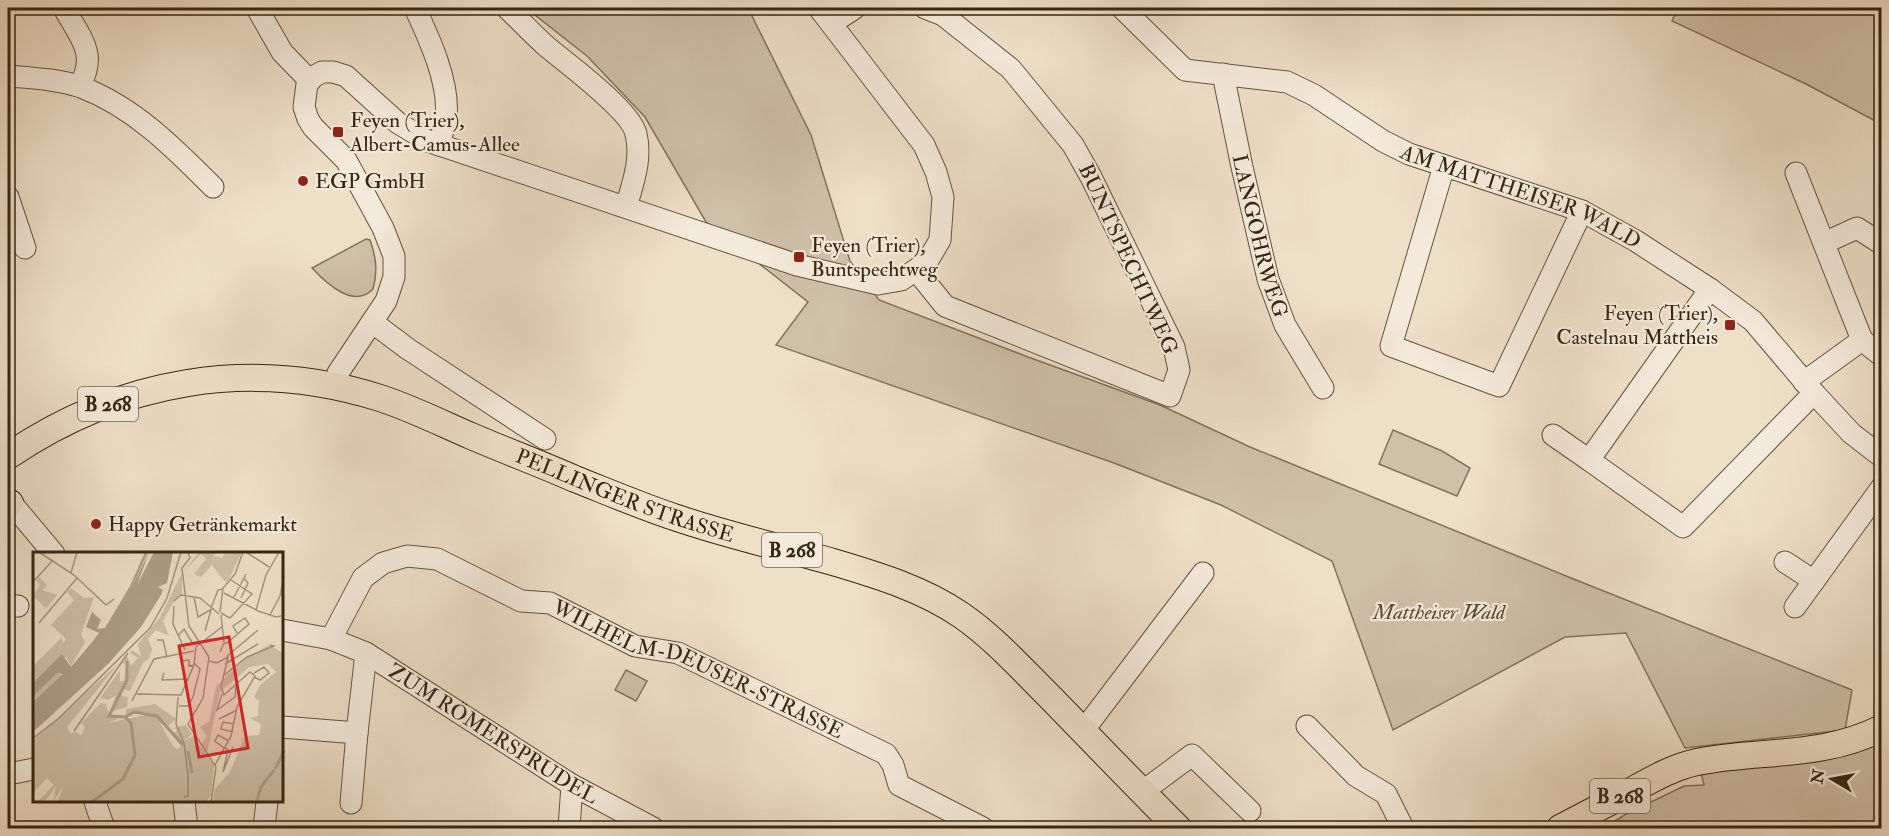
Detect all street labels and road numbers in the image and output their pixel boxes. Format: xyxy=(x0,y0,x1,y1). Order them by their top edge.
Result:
street label: AM MATTHEISER WALD xyxy=(1395,138,1646,255)
street label: LANGOHRWEG xyxy=(1226,152,1294,321)
street label: BUNTSPECHTWEG xyxy=(1072,159,1184,359)
road number: B 268 xyxy=(78,387,138,421)
street label: PELLINGER STRASSE xyxy=(512,442,737,548)
road number: B 268 xyxy=(762,533,822,567)
street label: WILHELM-DEUSER-STRASSE xyxy=(547,593,848,745)
street label: ZUM RÖMERSPRUDEL xyxy=(383,657,603,810)
road number: B 268 xyxy=(1590,779,1650,813)

